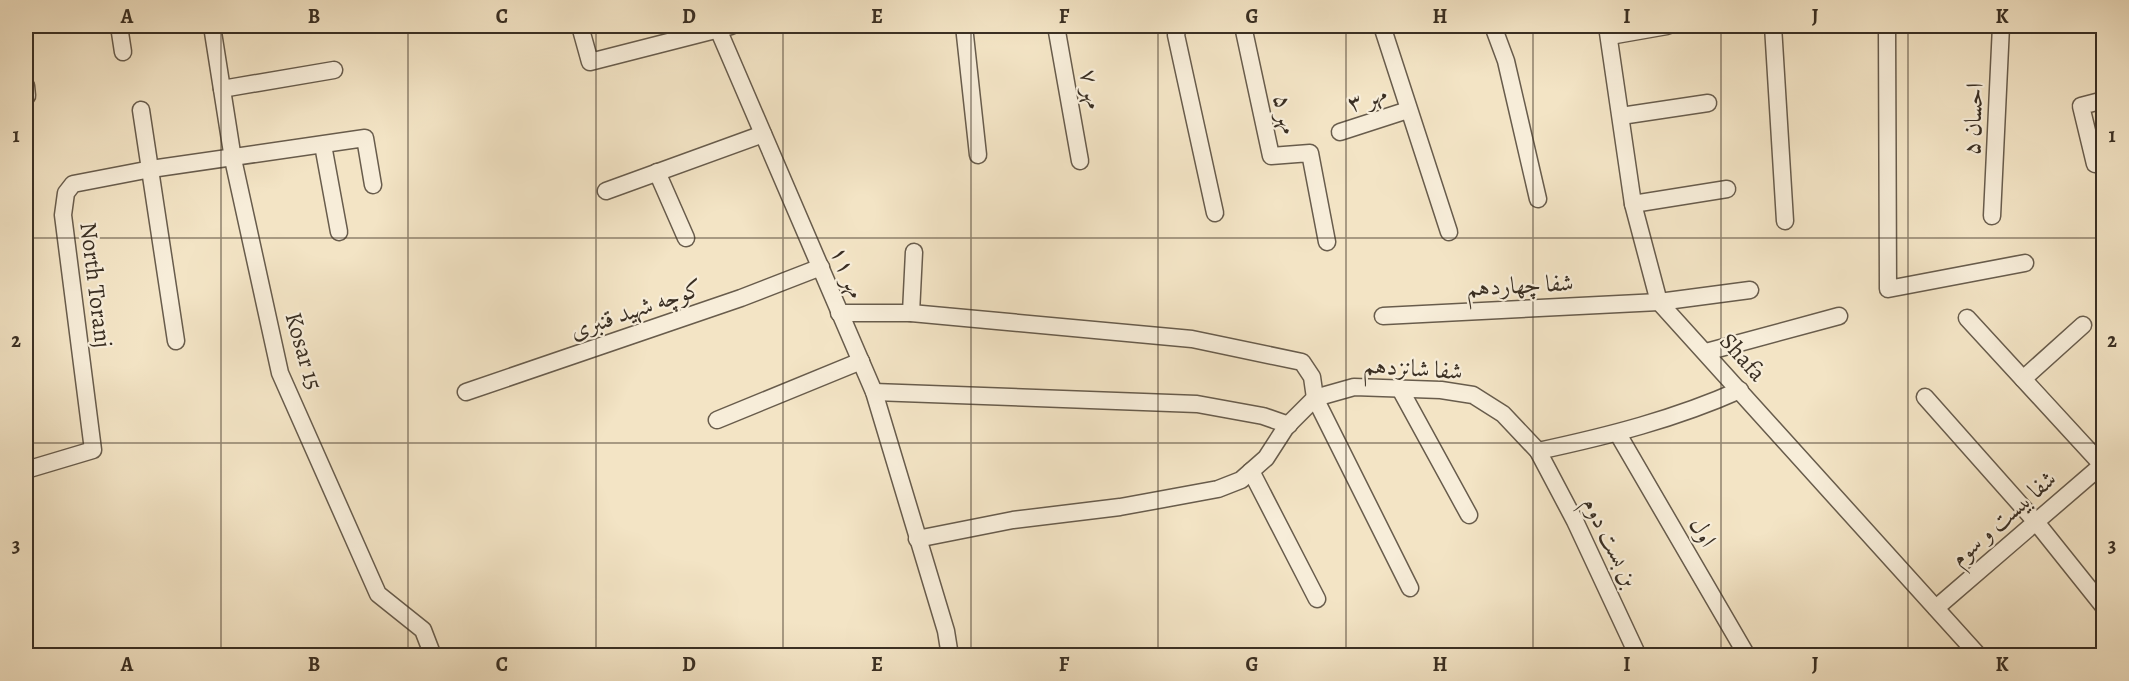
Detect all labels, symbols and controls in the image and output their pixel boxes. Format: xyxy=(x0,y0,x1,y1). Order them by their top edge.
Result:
text: A xyxy=(120,3,134,30)
text: B xyxy=(308,3,320,30)
text: C xyxy=(496,3,508,30)
text: D xyxy=(682,3,696,30)
text: E xyxy=(871,3,883,30)
text: F xyxy=(1059,3,1070,30)
text: G xyxy=(1245,3,1259,30)
text: H xyxy=(1433,3,1448,30)
text: I xyxy=(1623,3,1631,30)
text: J xyxy=(1812,3,1819,30)
text: K xyxy=(1995,3,2009,30)
street label: مهر ۷ xyxy=(1073,67,1111,111)
street label: مهر ۳ xyxy=(1343,77,1391,119)
street label: احسان ۵ xyxy=(1955,82,1991,156)
street label: مهر ۵ xyxy=(1266,91,1306,137)
text: 1 xyxy=(12,122,20,149)
text: 1 xyxy=(2108,122,2116,149)
street label: North Toranj xyxy=(72,220,120,350)
street label: مهر ۱۱ xyxy=(823,241,873,303)
street label: شفا چهاردهم xyxy=(1466,266,1575,310)
street label: کوچه شهید قنبری xyxy=(565,271,707,348)
street label: Kosar 15 xyxy=(278,308,330,394)
street label: Shafa xyxy=(1713,326,1774,389)
text: 2 xyxy=(11,327,21,354)
text: 2 xyxy=(2107,327,2117,354)
street label: شفا شانزدهم xyxy=(1362,349,1464,393)
street label: شفا بیست و سوم xyxy=(1943,463,2066,577)
street label: بن بست دوم xyxy=(1571,491,1647,595)
street label: اول xyxy=(1682,511,1724,553)
text: 3 xyxy=(12,532,20,559)
text: 3 xyxy=(2108,532,2116,559)
text: A xyxy=(120,651,134,678)
text: B xyxy=(308,651,320,678)
text: C xyxy=(496,651,508,678)
text: D xyxy=(682,651,696,678)
text: E xyxy=(871,651,883,678)
text: F xyxy=(1059,651,1070,678)
text: G xyxy=(1245,651,1259,678)
text: H xyxy=(1433,651,1448,678)
text: I xyxy=(1623,651,1631,678)
text: J xyxy=(1812,651,1819,678)
text: K xyxy=(1995,651,2009,678)

